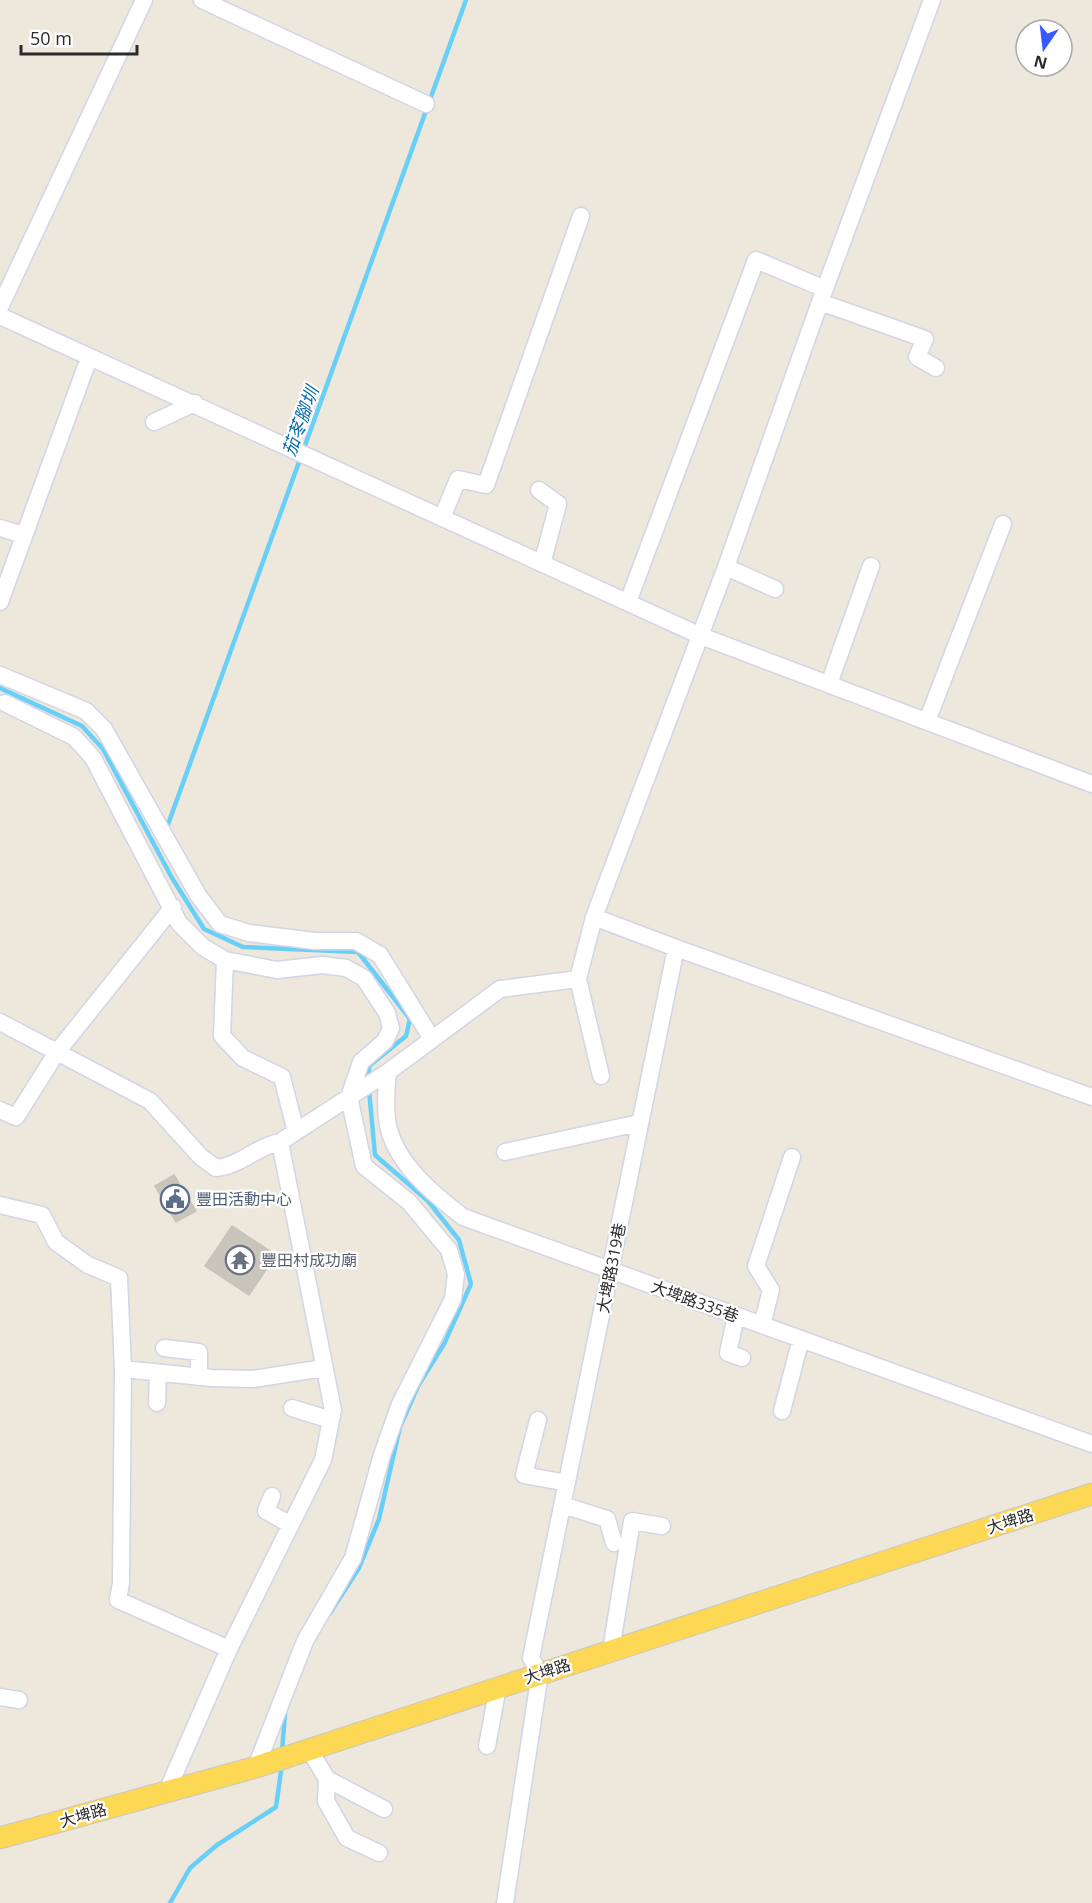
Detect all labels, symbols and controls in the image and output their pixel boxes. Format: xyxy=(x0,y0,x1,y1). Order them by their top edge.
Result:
scale bar xyxy=(21,18,136,56)
north arrow xyxy=(1014,18,1074,78)
text: 50 m xyxy=(30,26,72,50)
text: N xyxy=(1031,50,1049,75)
water label: 茄苳腳圳 xyxy=(276,380,325,459)
public building icon: 豐田活動中心 xyxy=(159,1183,191,1215)
place label: 豐田活動中心 xyxy=(196,1188,292,1210)
street label: 大埤路319巷 xyxy=(591,1221,631,1315)
temple icon: 豐田村成功廟 xyxy=(224,1244,256,1276)
place label: 豐田村成功廟 xyxy=(261,1249,357,1271)
street label: 大埤路335巷 xyxy=(648,1275,742,1327)
street label: 大埤路 xyxy=(984,1503,1036,1539)
street label: 大埤路 xyxy=(521,1653,573,1689)
street label: 大埤路 xyxy=(57,1798,109,1832)

